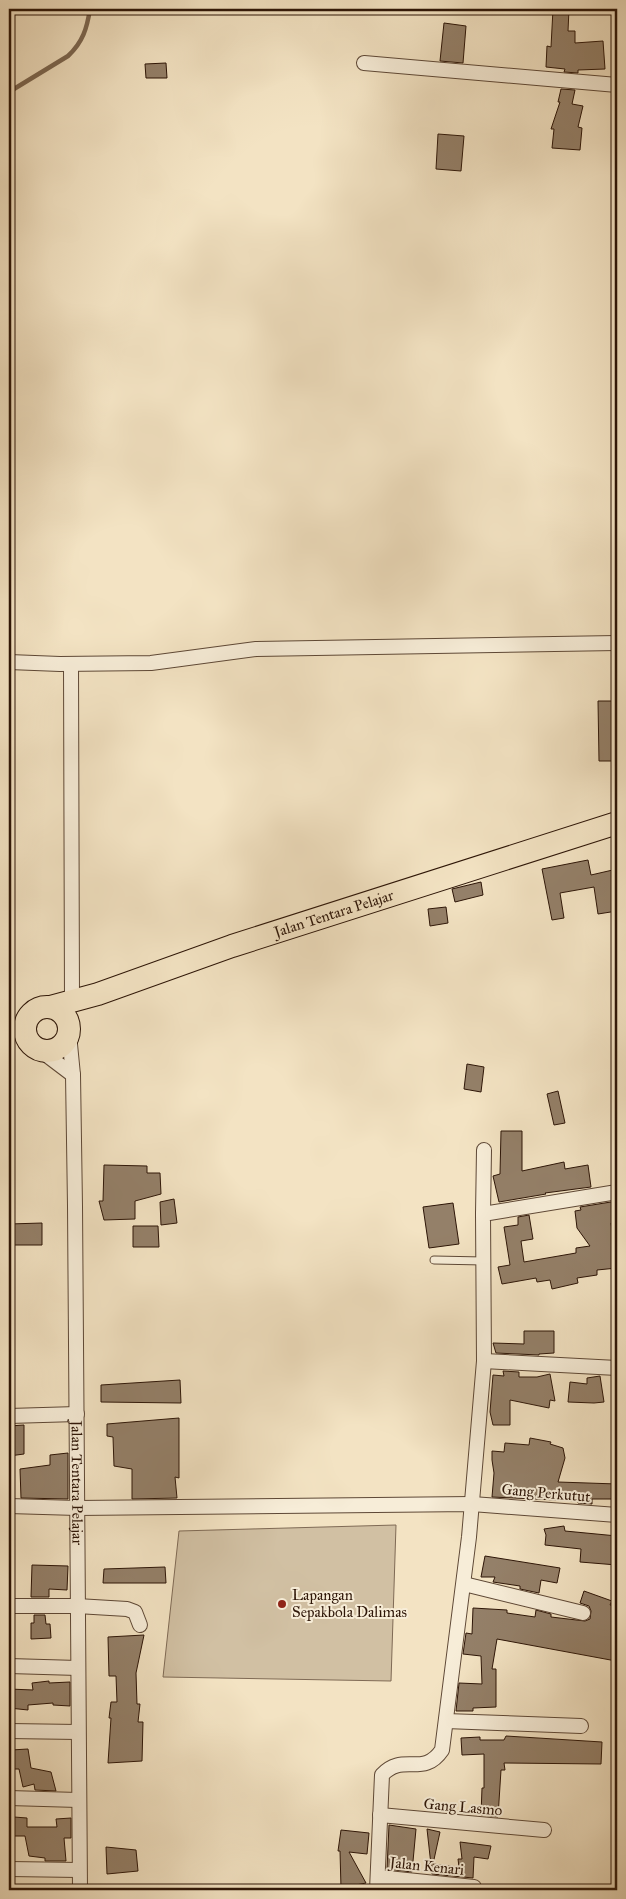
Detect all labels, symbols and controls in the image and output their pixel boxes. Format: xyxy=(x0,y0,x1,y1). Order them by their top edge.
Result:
street label: Jalan Tentara Pelajar xyxy=(270,886,396,943)
street label: Jalan Tentara Pelajar xyxy=(67,1418,86,1546)
street label: Gang Perkutut xyxy=(501,1480,592,1506)
place label: Lapangan Sepakbola Dalimas xyxy=(292,1586,407,1621)
marker: Lapangan Sepakbola Dalimas xyxy=(276,1598,288,1610)
street label: Gang Lasmo xyxy=(423,1795,503,1819)
street label: Jalan Kenari xyxy=(387,1853,465,1880)

